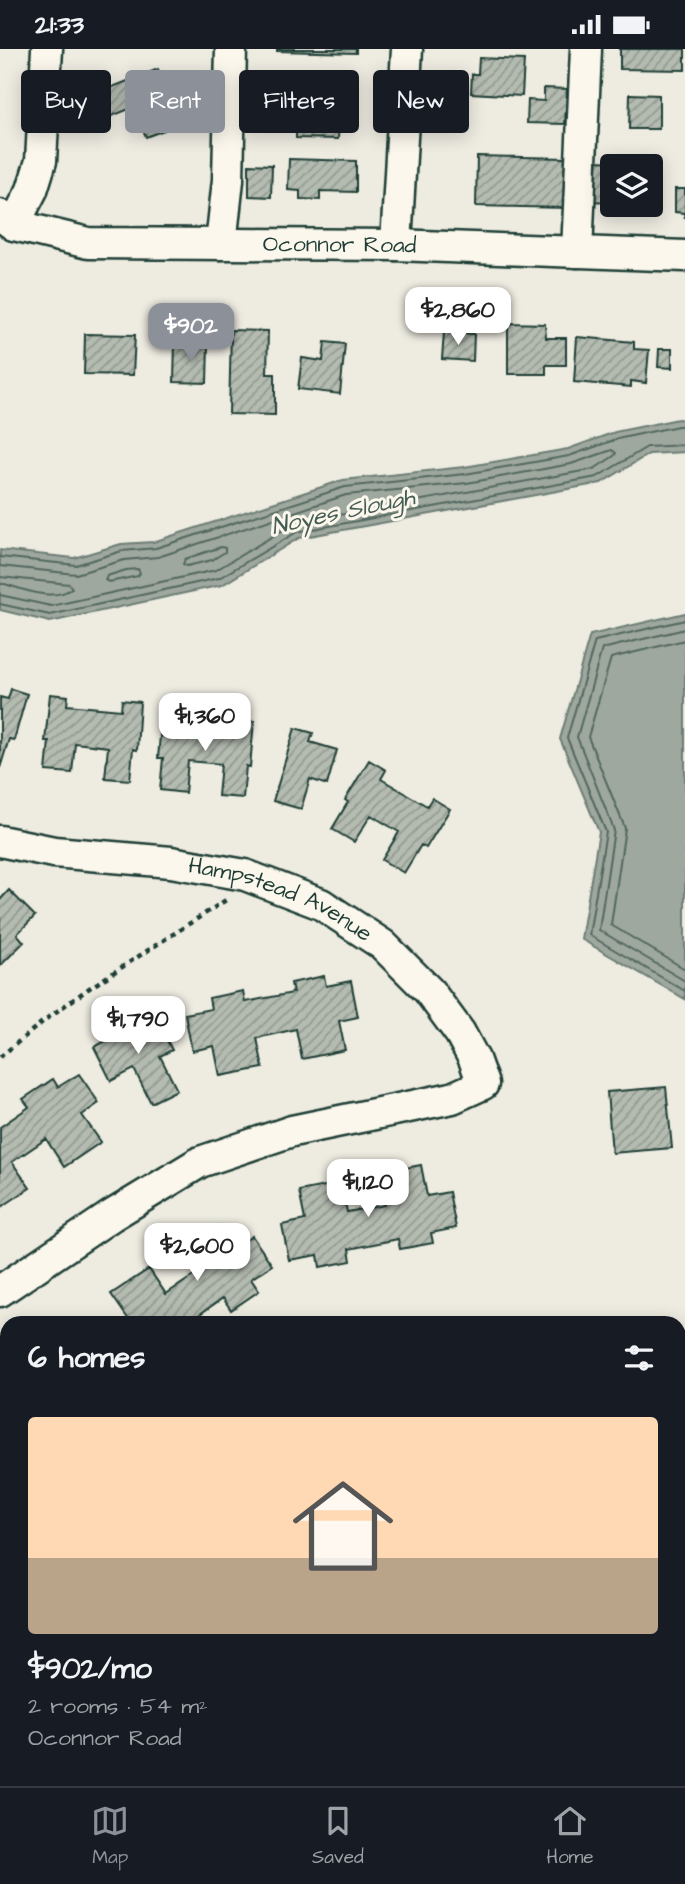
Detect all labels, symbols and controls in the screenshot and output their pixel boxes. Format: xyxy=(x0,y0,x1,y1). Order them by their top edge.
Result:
text: 21:33 xyxy=(35,7,84,43)
chip: Buy xyxy=(21,70,111,133)
chip: Rent xyxy=(125,70,225,133)
chip: Filters xyxy=(239,70,359,133)
chip: New xyxy=(373,70,469,133)
map controls xyxy=(600,154,663,217)
button: layers xyxy=(600,154,663,217)
street label: Oconnor Road xyxy=(263,228,417,262)
pin: $2,860 xyxy=(401,287,515,347)
text: $2,860 xyxy=(421,294,495,326)
pin: $902 xyxy=(150,303,232,363)
text: $902 xyxy=(164,310,218,342)
water label: Noyes Slough xyxy=(268,480,419,545)
pin: $1,360 xyxy=(148,693,262,753)
text: $1,360 xyxy=(175,700,235,732)
street label: Hampstead Avenue xyxy=(186,849,379,950)
pin: $1,790 xyxy=(81,997,195,1056)
text: $1,790 xyxy=(107,1003,169,1035)
pin: $1,120 xyxy=(311,1159,425,1219)
text: $1,120 xyxy=(343,1166,393,1198)
pin: $2,600 xyxy=(140,1223,254,1283)
text: $2,600 xyxy=(160,1230,234,1262)
text: 6 homes xyxy=(28,1337,145,1379)
icon: filters xyxy=(620,1339,658,1377)
icon: home xyxy=(280,1463,406,1589)
text: $902/mo xyxy=(28,1648,152,1690)
text: 2 rooms · 54 m² xyxy=(28,1690,208,1722)
text: Oconnor Road xyxy=(28,1722,182,1754)
tab: Map xyxy=(91,1802,129,1871)
tab: Saved xyxy=(312,1802,364,1871)
tab: Home xyxy=(546,1802,594,1871)

